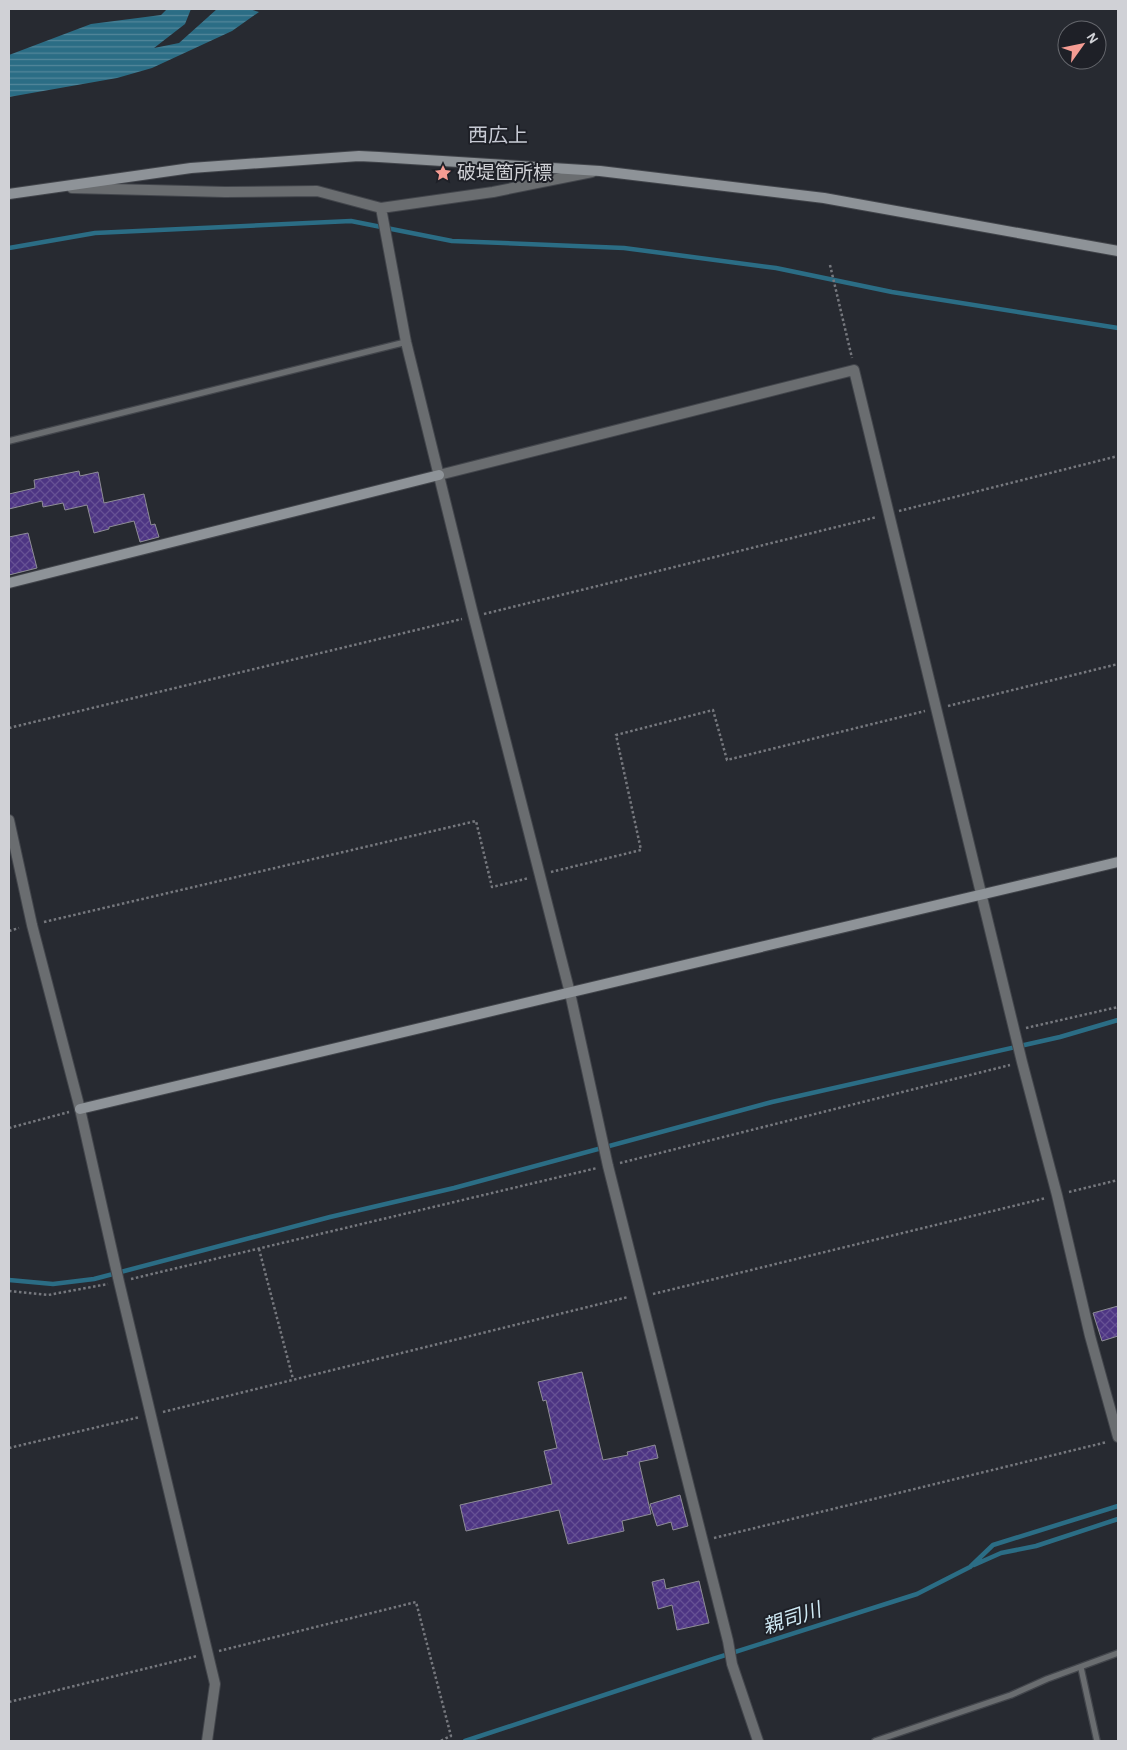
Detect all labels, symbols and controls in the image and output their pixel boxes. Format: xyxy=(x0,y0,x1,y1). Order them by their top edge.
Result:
north arrow xyxy=(1057,20,1107,70)
text: N xyxy=(1084,31,1101,46)
district label: 西広上 xyxy=(468,125,528,146)
place label: 破堤箇所標 xyxy=(457,162,552,183)
place icon: 破堤箇所標 xyxy=(433,163,453,183)
water label: 親司川 xyxy=(760,1599,826,1638)

